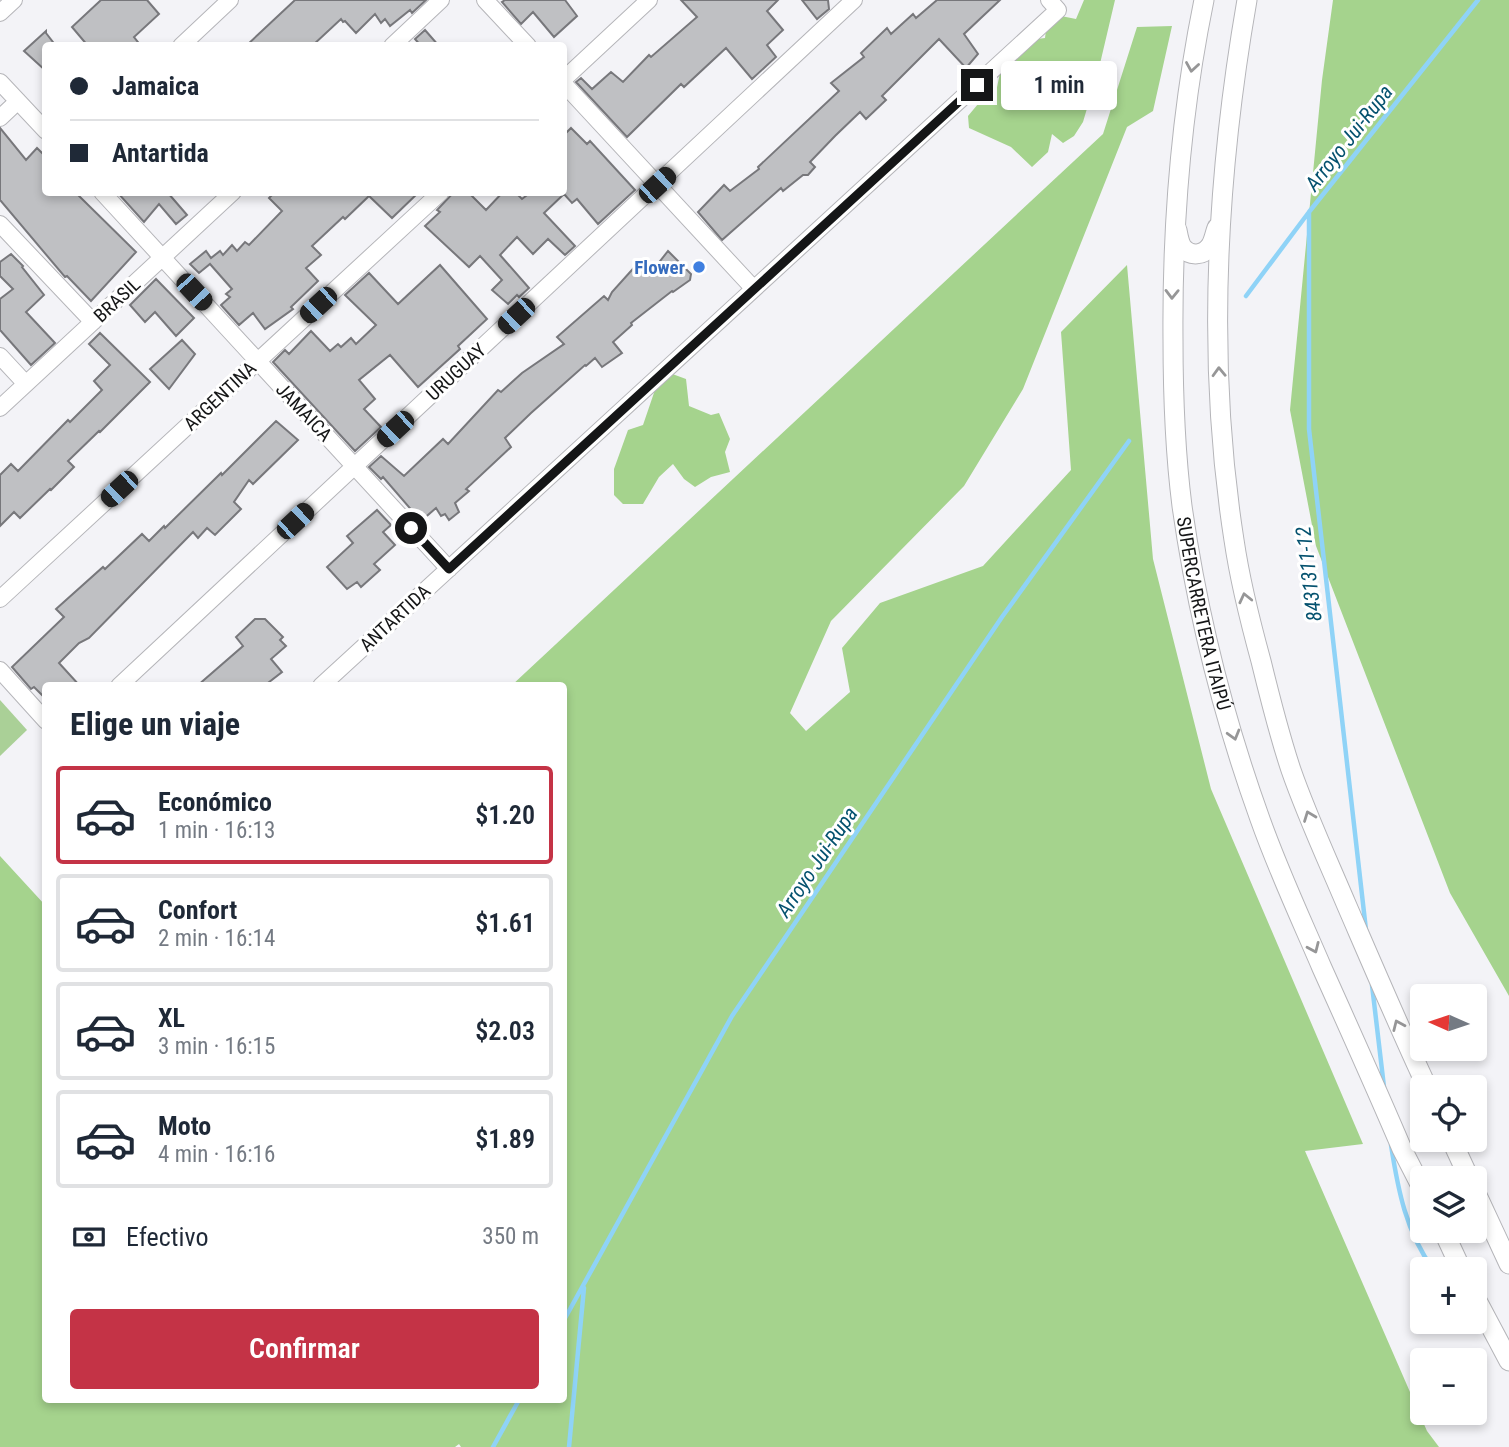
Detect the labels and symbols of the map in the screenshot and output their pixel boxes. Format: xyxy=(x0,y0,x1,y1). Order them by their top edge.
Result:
callout: 1 min xyxy=(1002,60,1117,110)
one-way arrow xyxy=(1184,61,1199,73)
route end xyxy=(961,69,993,101)
water label: Arroyo Jui-Rupa xyxy=(1300,80,1398,196)
car xyxy=(635,163,680,207)
place label: Flower xyxy=(634,256,685,279)
marker: Flower xyxy=(691,259,707,275)
car xyxy=(172,269,217,315)
street label: BRASIL xyxy=(89,273,145,327)
car xyxy=(296,283,341,327)
one-way arrow xyxy=(1165,288,1180,299)
car xyxy=(494,294,539,338)
street label: URUGUAY xyxy=(421,339,491,405)
street label: ARGENTINA xyxy=(179,357,261,435)
one-way arrow xyxy=(1211,366,1226,377)
street label: JAMAICA xyxy=(271,378,337,446)
car xyxy=(373,407,418,451)
car xyxy=(97,467,142,511)
car xyxy=(273,499,318,543)
route start xyxy=(395,512,427,544)
street label: SUPERCARRETERA ITAIPÚ xyxy=(1172,515,1236,713)
water label: 8431311-12 xyxy=(1291,525,1327,623)
street label: ANTARTIDA xyxy=(355,579,435,656)
one-way arrow xyxy=(1239,592,1253,604)
one-way arrow xyxy=(1225,729,1240,741)
water label: Arroyo Jui-Rupa xyxy=(771,803,863,922)
one-way arrow xyxy=(1303,810,1317,822)
one-way arrow xyxy=(1305,941,1319,953)
north arrow xyxy=(1410,984,1488,1060)
one-way arrow xyxy=(1392,1020,1406,1032)

